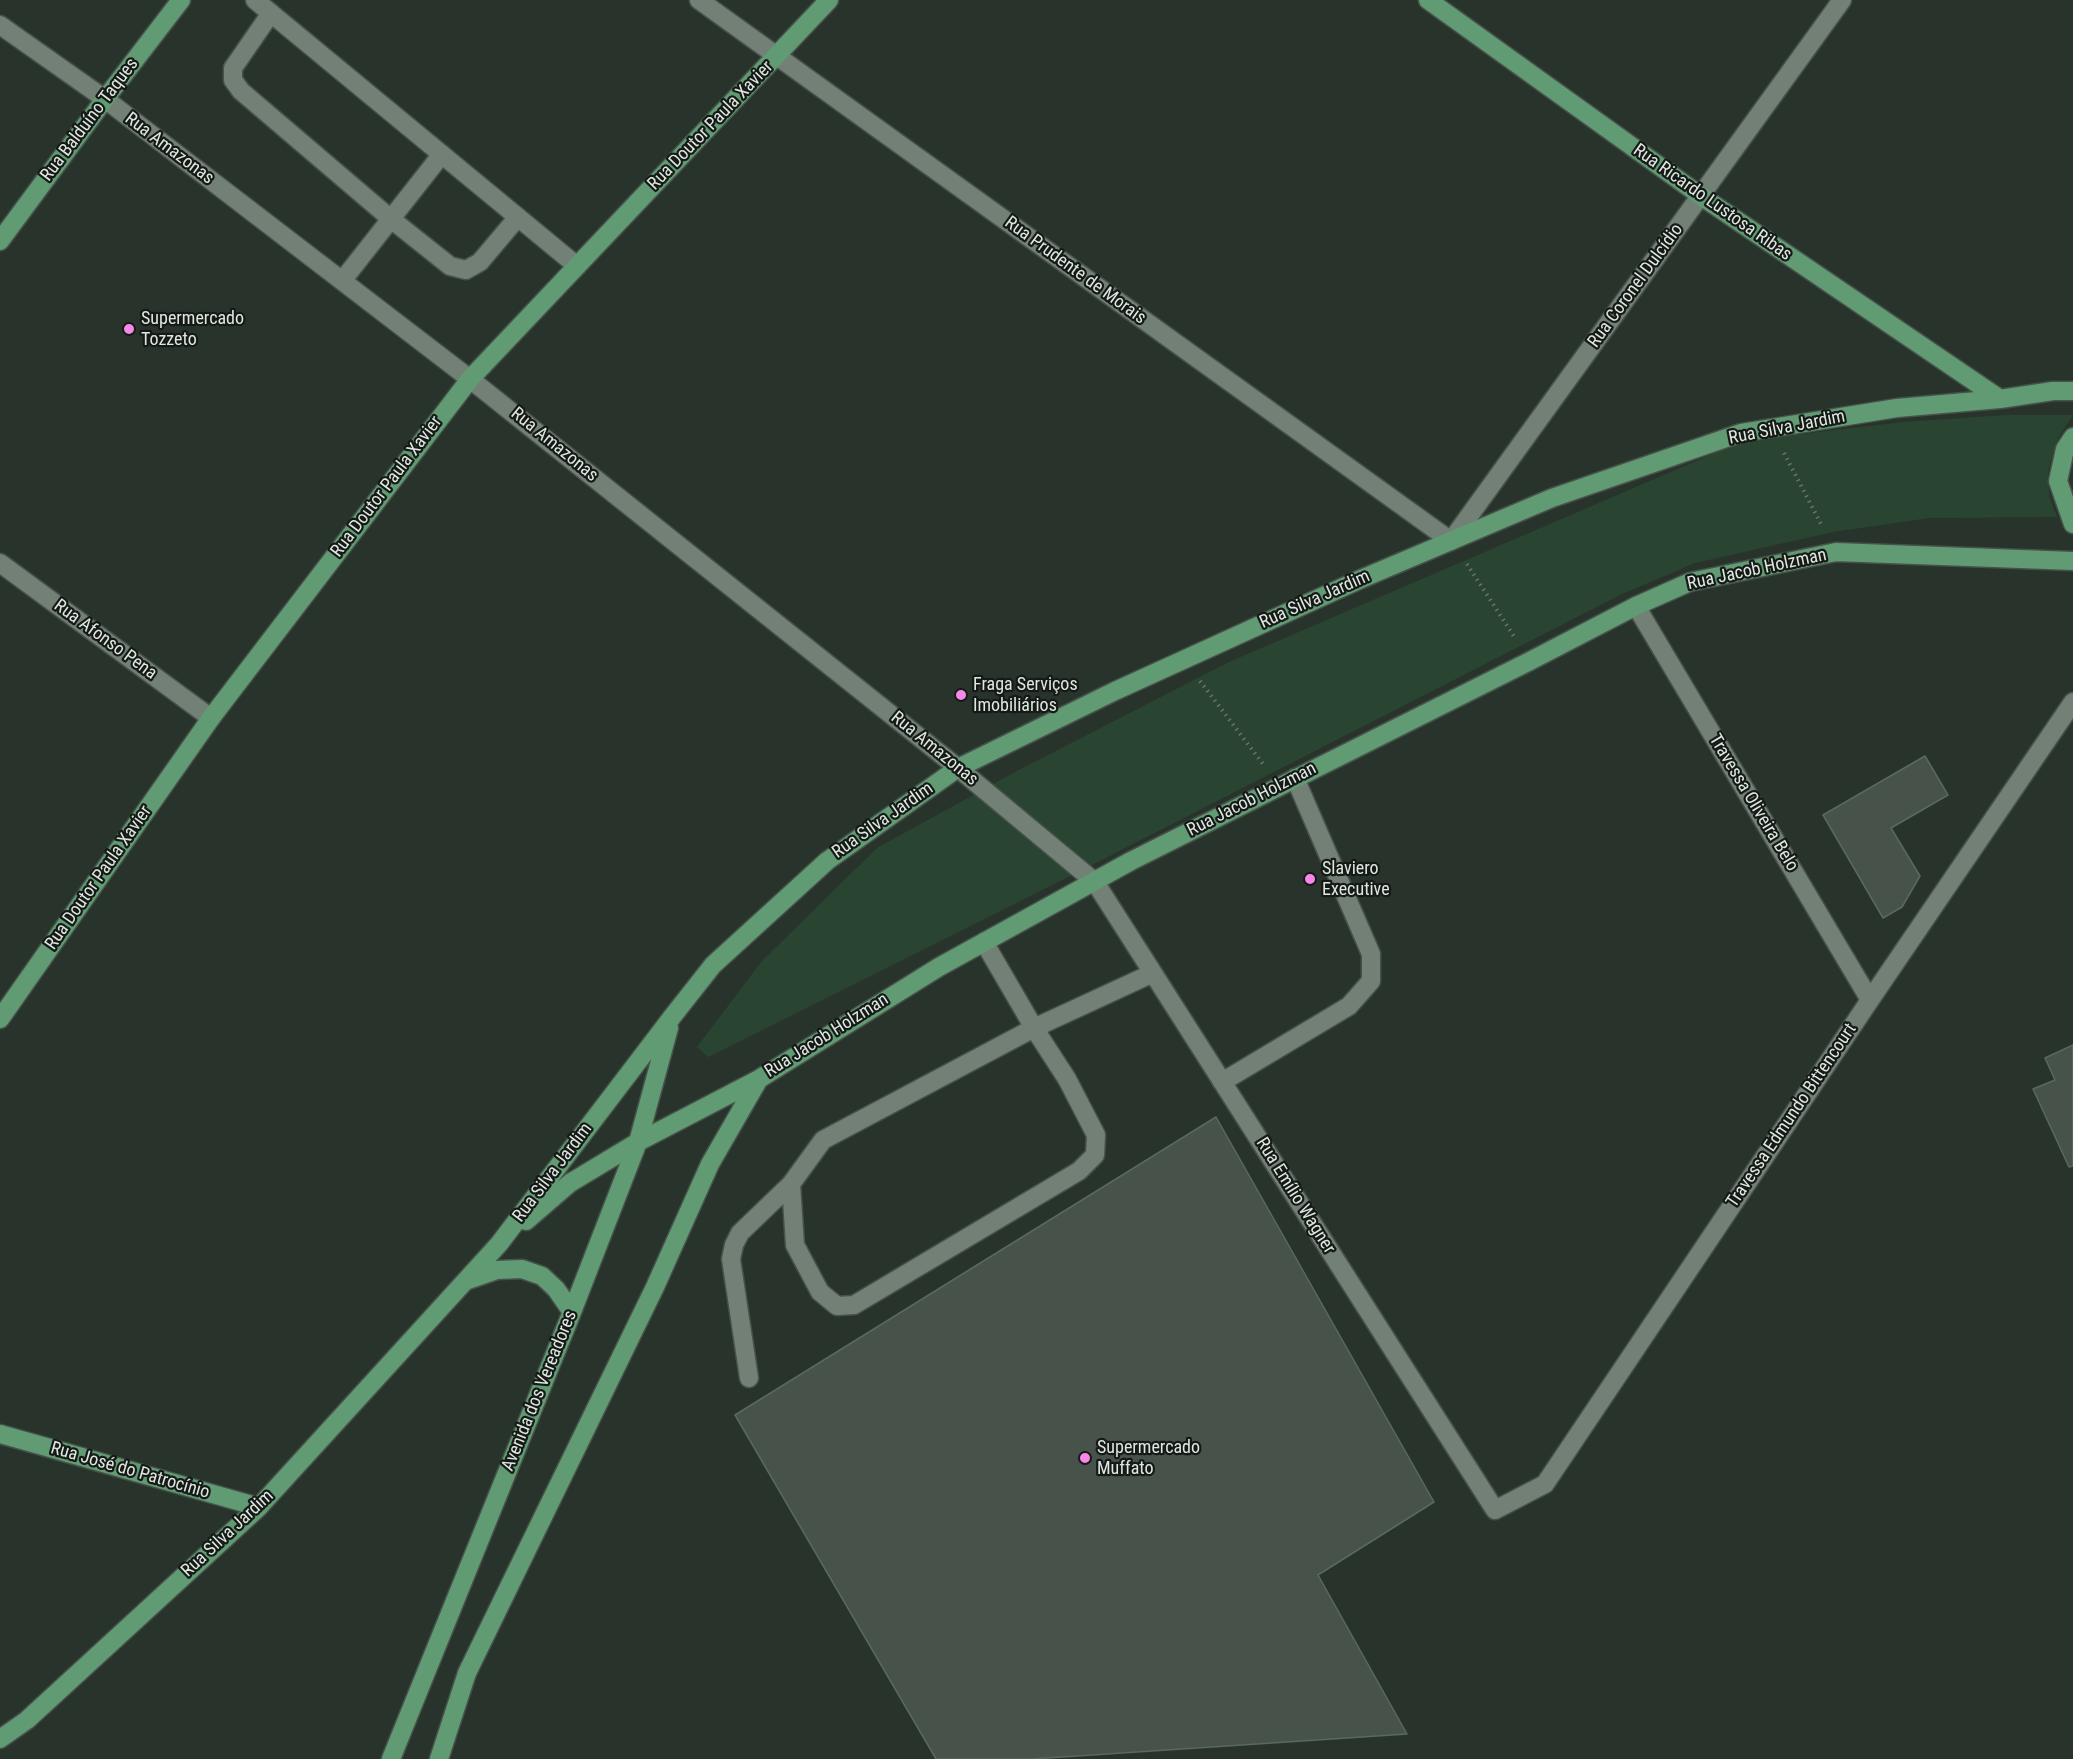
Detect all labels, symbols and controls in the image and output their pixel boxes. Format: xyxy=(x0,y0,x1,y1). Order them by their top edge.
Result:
street label: Rua Balduíno Taques xyxy=(37,54,143,186)
street label: Rua Doutor Paula Xavier xyxy=(644,57,778,195)
street label: Rua Amazonas xyxy=(120,109,218,189)
street label: Rua Ricardo Lustosa Ribas xyxy=(1629,140,1795,266)
street label: Rua Prudente de Morais xyxy=(1000,212,1150,330)
street label: Rua Coronel Dulcídio xyxy=(1584,220,1688,352)
place label: Supermercado Tozzeto xyxy=(141,308,244,350)
marker: Supermercado Tozzeto xyxy=(122,322,136,336)
street label: Rua Amazonas xyxy=(506,403,602,487)
street label: Rua Silva Jardim xyxy=(1727,406,1847,450)
street label: Rua Doutor Paula Xavier xyxy=(327,412,447,562)
street label: Rua Jacob Holzman xyxy=(1685,545,1829,595)
street label: Rua Silva Jardim xyxy=(1257,566,1373,634)
street label: Rua Afonso Pena xyxy=(49,595,161,685)
place label: Fraga Serviços Imobiliários xyxy=(973,674,1078,716)
marker: Fraga Serviços Imobiliários xyxy=(954,688,968,702)
street label: Rua Amazonas xyxy=(886,707,982,791)
street label: Travessa Oliveira Belo xyxy=(1704,731,1802,875)
street label: Rua Jacob Holzman xyxy=(1184,758,1320,842)
street label: Rua Silva Jardim xyxy=(828,778,938,864)
street label: Rua Doutor Paula Xavier xyxy=(41,802,157,954)
place label: Slaviero Executive xyxy=(1322,858,1390,900)
marker: Slaviero Executive xyxy=(1303,872,1317,886)
street label: Rua Jacob Holzman xyxy=(761,989,893,1083)
street label: Travessa Edmundo Bittencourt xyxy=(1722,1020,1862,1212)
street label: Rua Silva Jardim xyxy=(509,1119,597,1227)
street label: Rua Emílio Wagner xyxy=(1251,1134,1339,1258)
street label: Avenida dos Vereadores xyxy=(498,1308,582,1474)
place label: Supermercado Muffato xyxy=(1097,1437,1200,1480)
street label: Rua José do Patrocínio xyxy=(48,1438,212,1504)
marker: Supermercado Muffato xyxy=(1078,1451,1092,1465)
street label: Rua Silva Jardim xyxy=(177,1486,279,1582)

